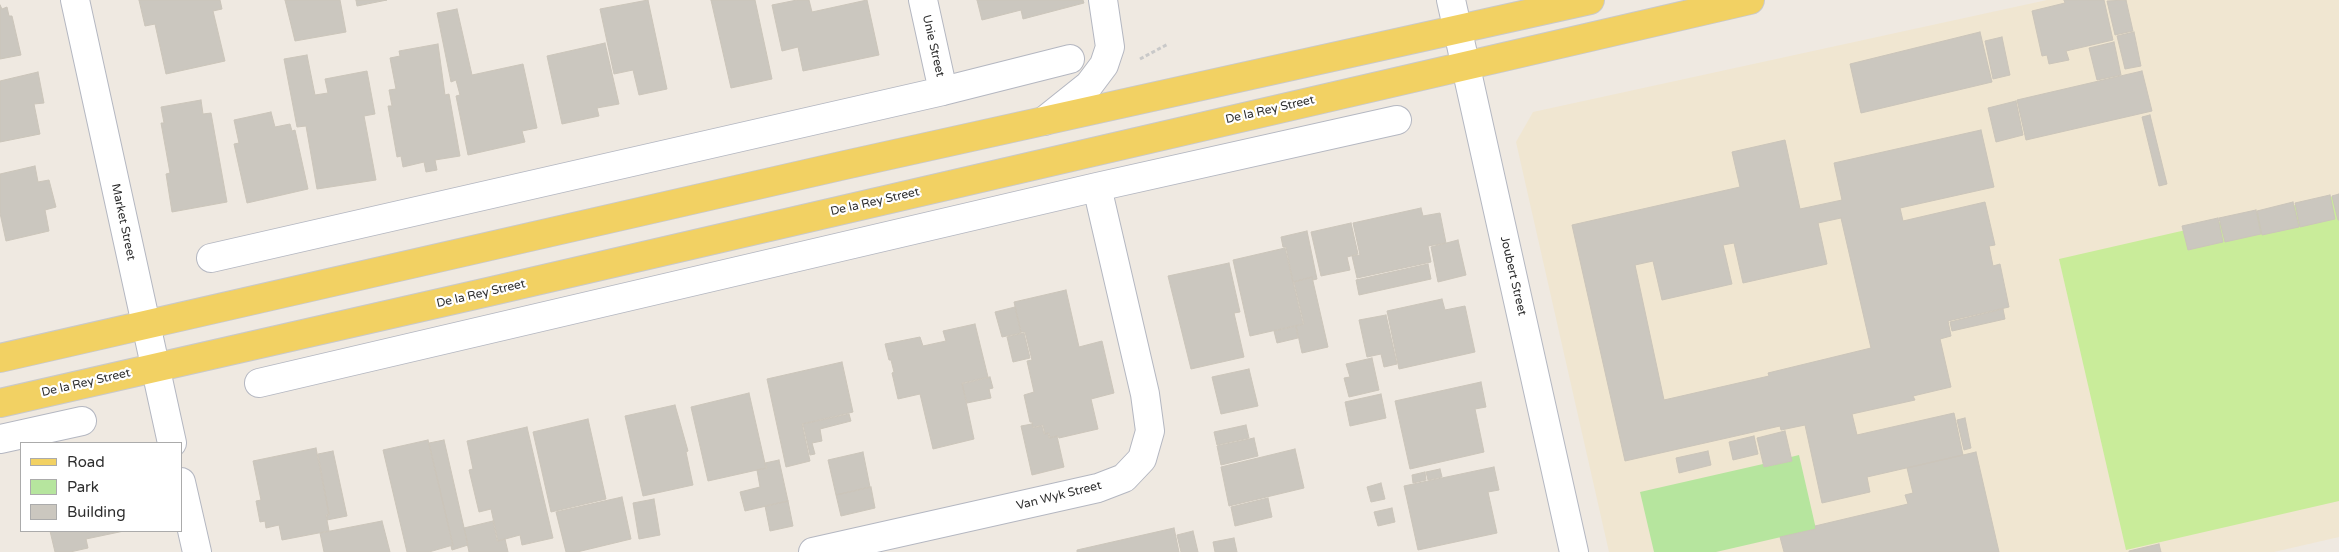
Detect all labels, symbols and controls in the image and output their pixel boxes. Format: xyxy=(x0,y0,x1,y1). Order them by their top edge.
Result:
street label: Unie Street xyxy=(919,14,947,78)
street label: De la Rey Street xyxy=(1224,93,1316,127)
street label: Market Street xyxy=(108,182,138,262)
street label: De la Rey Street xyxy=(829,185,921,219)
street label: Joubert Street xyxy=(1497,235,1529,317)
street label: De la Rey Street xyxy=(435,277,527,311)
street label: De la Rey Street xyxy=(40,366,132,400)
legend xyxy=(20,442,182,532)
text: Road xyxy=(67,453,105,471)
text: Park xyxy=(67,478,99,496)
street label: Van Wyk Street xyxy=(1015,478,1103,514)
text: Building xyxy=(67,503,126,521)

